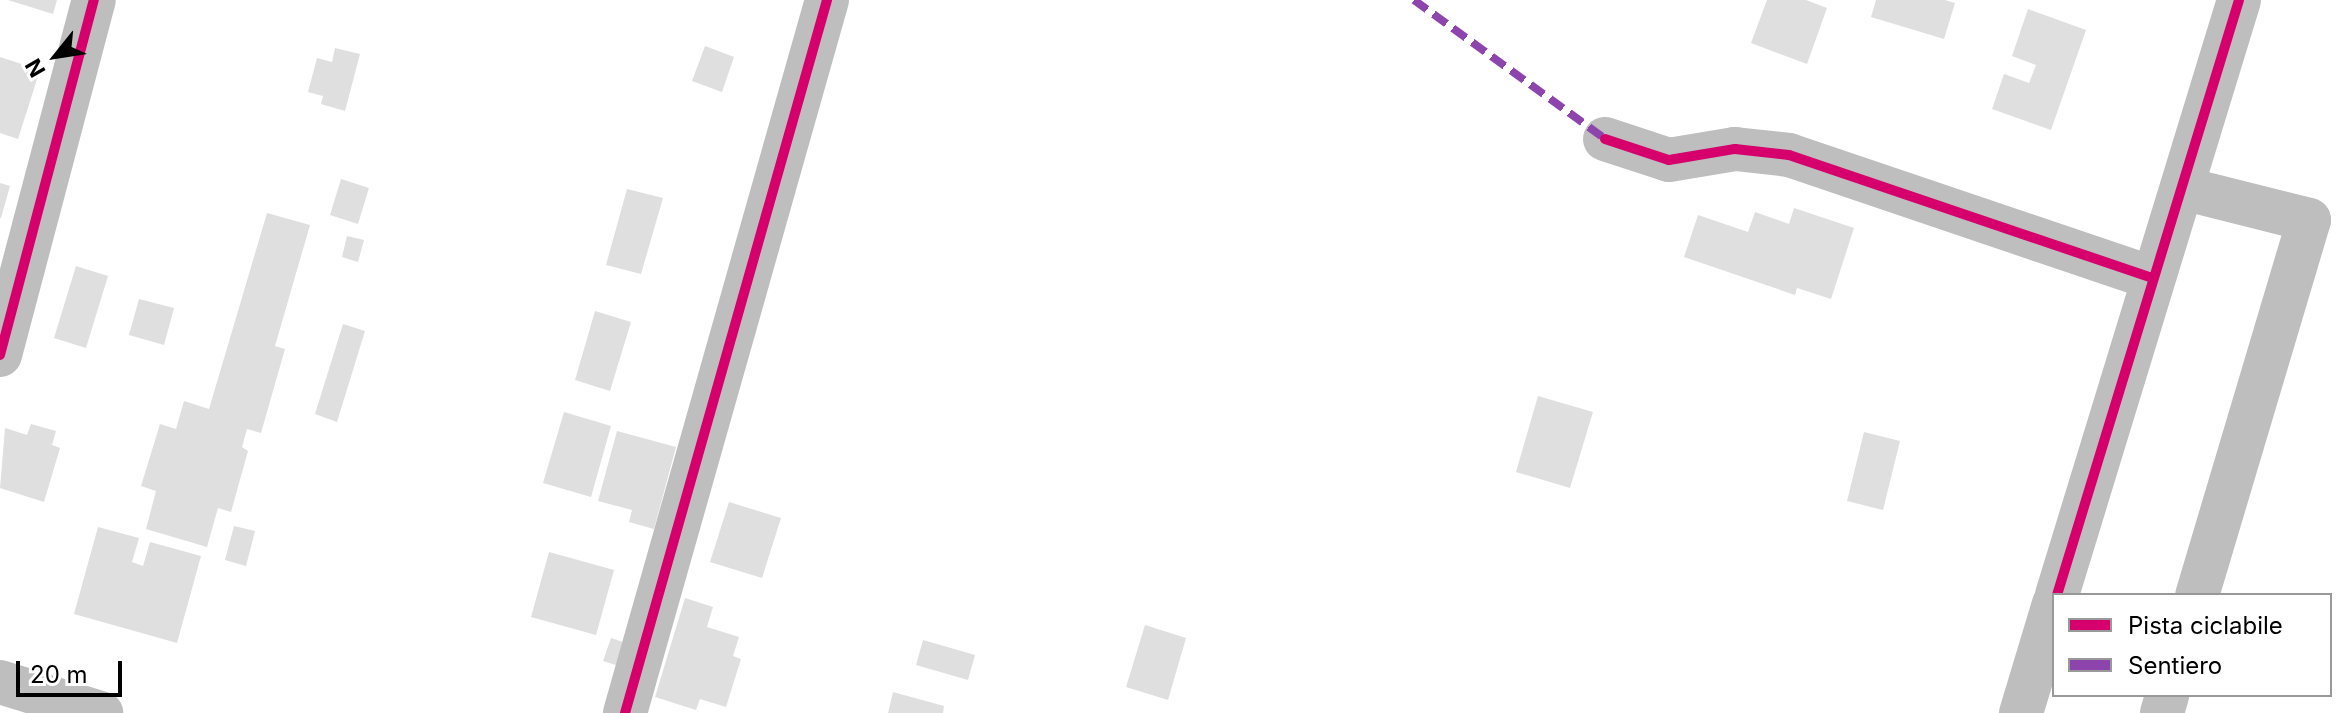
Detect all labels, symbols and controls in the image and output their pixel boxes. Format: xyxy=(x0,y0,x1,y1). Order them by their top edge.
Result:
north arrow xyxy=(16,16,96,96)
text: N xyxy=(20,54,51,82)
legend xyxy=(2052,593,2332,697)
text: Pista ciclabile xyxy=(2128,611,2283,640)
scale bar xyxy=(20,645,126,695)
text: Sentiero xyxy=(2128,651,2222,680)
text: 20 m xyxy=(30,660,88,689)

